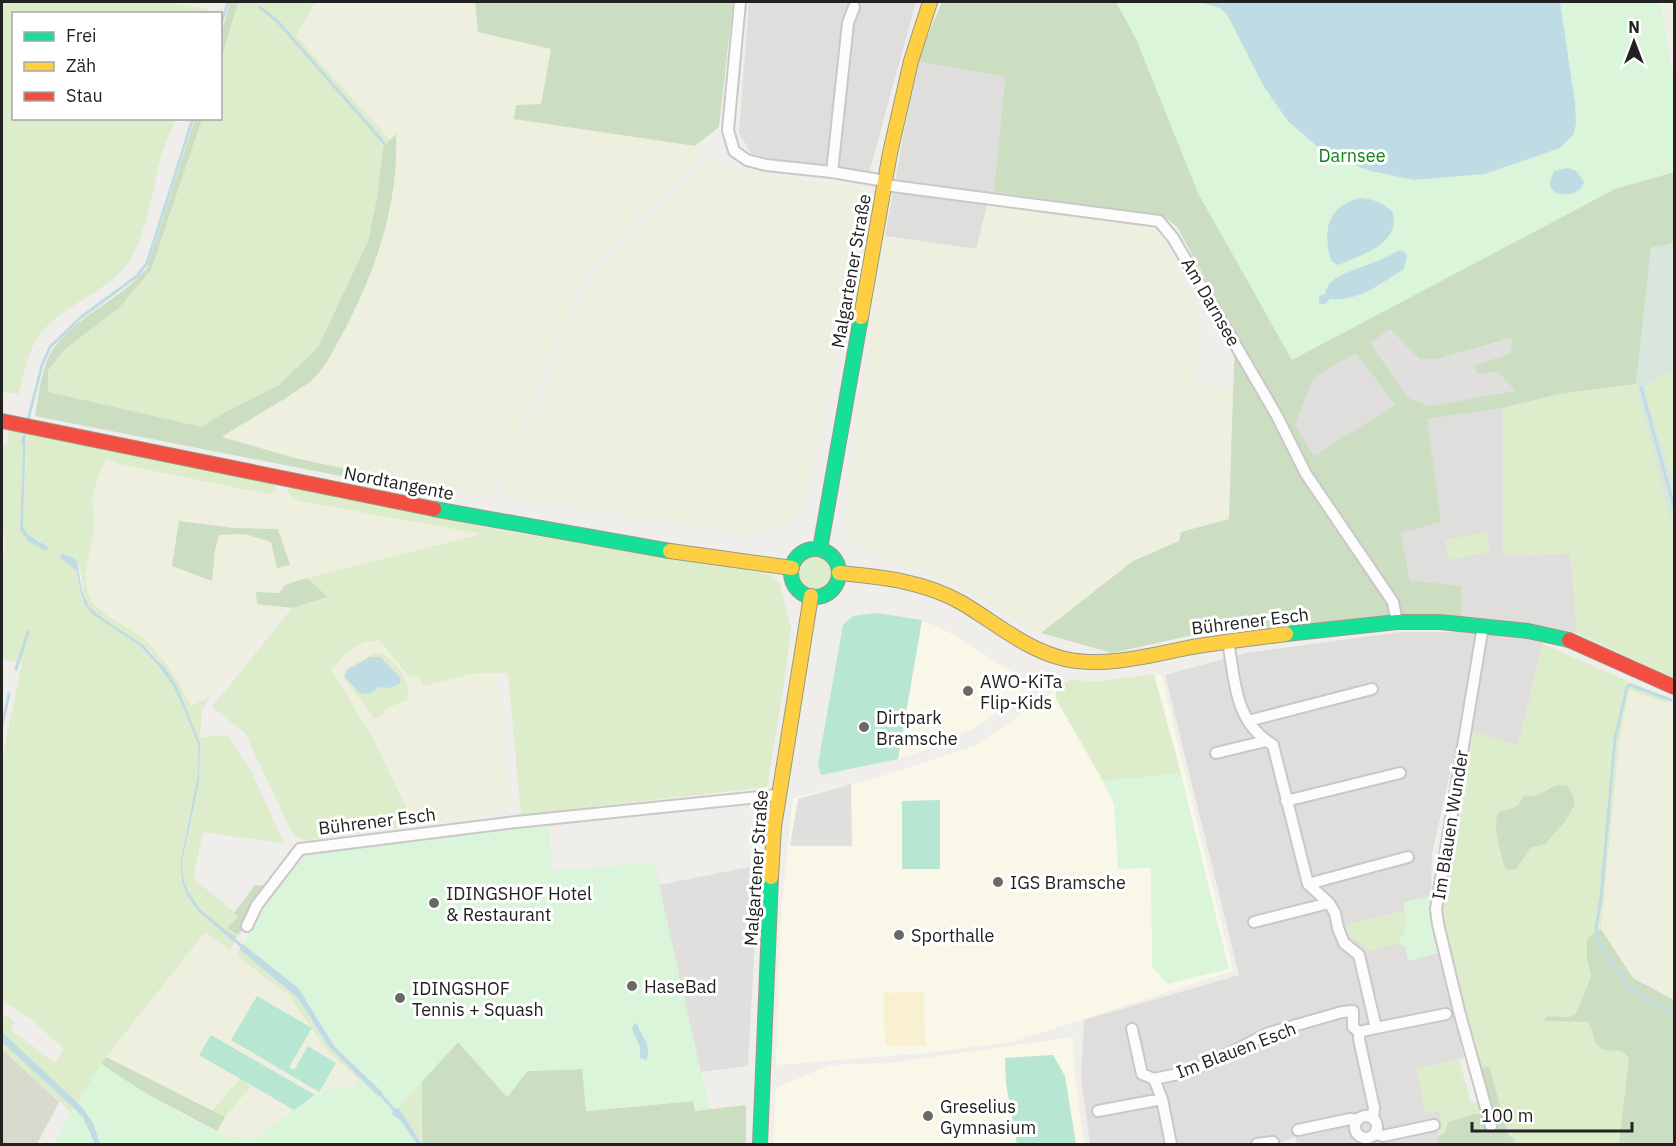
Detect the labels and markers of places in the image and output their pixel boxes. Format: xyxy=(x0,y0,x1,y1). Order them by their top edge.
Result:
place label: AWO-KiTa Flip-Kids xyxy=(980,670,1063,714)
marker: AWO-KiTa Flip-Kids xyxy=(961,684,975,698)
place label: Dirtpark Bramsche xyxy=(876,706,958,750)
marker: Dirtpark Bramsche xyxy=(857,720,871,734)
place label: IGS Bramsche xyxy=(1010,871,1126,894)
marker: IGS Bramsche xyxy=(991,875,1005,889)
place label: IDINGSHOF Hotel & Restaurant xyxy=(446,882,592,926)
marker: IDINGSHOF Hotel & Restaurant xyxy=(427,896,441,910)
place label: Sporthalle xyxy=(911,924,995,947)
marker: Sporthalle xyxy=(892,928,906,942)
place label: HaseBad xyxy=(644,975,717,998)
place label: IDINGSHOF Tennis + Squash xyxy=(412,977,544,1021)
marker: HaseBad xyxy=(625,979,639,993)
marker: IDINGSHOF Tennis + Squash xyxy=(393,991,407,1005)
place label: Greselius Gymnasium xyxy=(940,1095,1036,1139)
marker: Greselius Gymnasium xyxy=(921,1109,935,1123)

